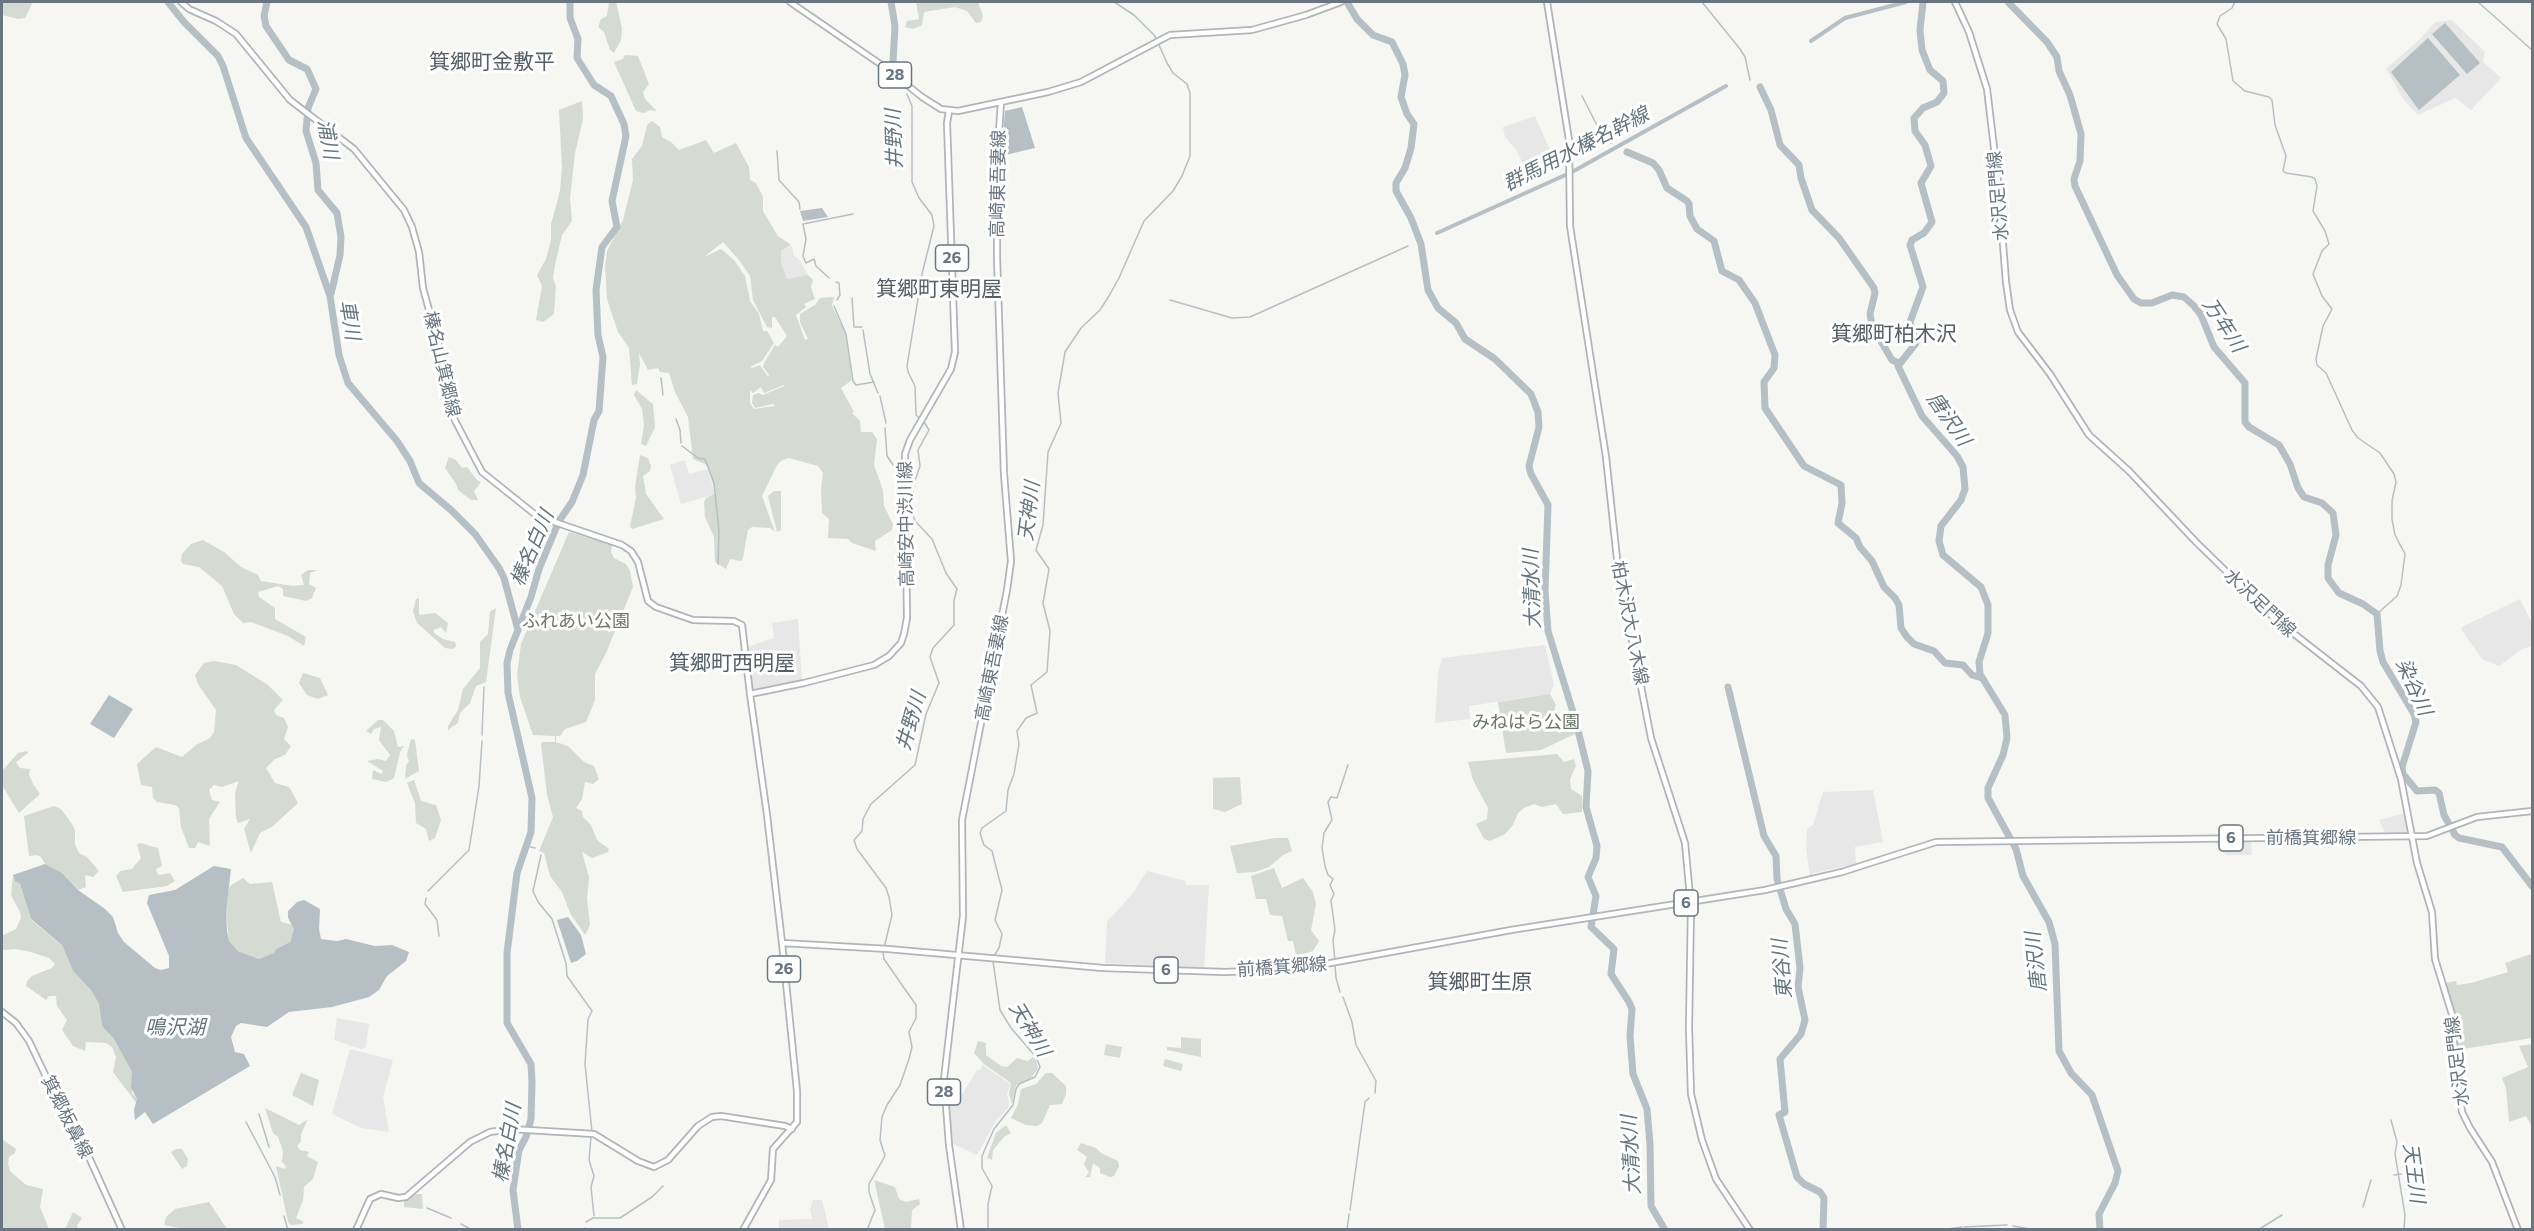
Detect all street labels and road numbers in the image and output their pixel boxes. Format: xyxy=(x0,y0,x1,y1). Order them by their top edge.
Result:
road number: 28 xyxy=(878,62,912,88)
street label: 高崎東吾妻線 xyxy=(986,130,1010,238)
street label: 水沢足門線 xyxy=(1983,150,2013,242)
road number: 26 xyxy=(936,245,968,271)
street label: 榛名山箕郷線 xyxy=(419,309,465,419)
street label: 高崎安中渋川線 xyxy=(894,461,918,587)
street label: 柏木沢大八木線 xyxy=(1607,559,1653,687)
street label: 水沢足門線 xyxy=(2220,564,2300,642)
street label: 高崎東吾妻線 xyxy=(971,613,1013,723)
road number: 6 xyxy=(2219,825,2243,851)
street label: 前橋箕郷線 xyxy=(2266,827,2356,849)
road number: 6 xyxy=(1674,890,1698,916)
street label: 前橋箕郷線 xyxy=(1236,953,1328,981)
road number: 26 xyxy=(768,956,800,982)
road number: 6 xyxy=(1154,957,1178,983)
street label: 水沢足門線 xyxy=(2441,1015,2473,1107)
street label: 箕郷板鼻線 xyxy=(37,1072,97,1162)
road number: 28 xyxy=(928,1079,960,1105)

